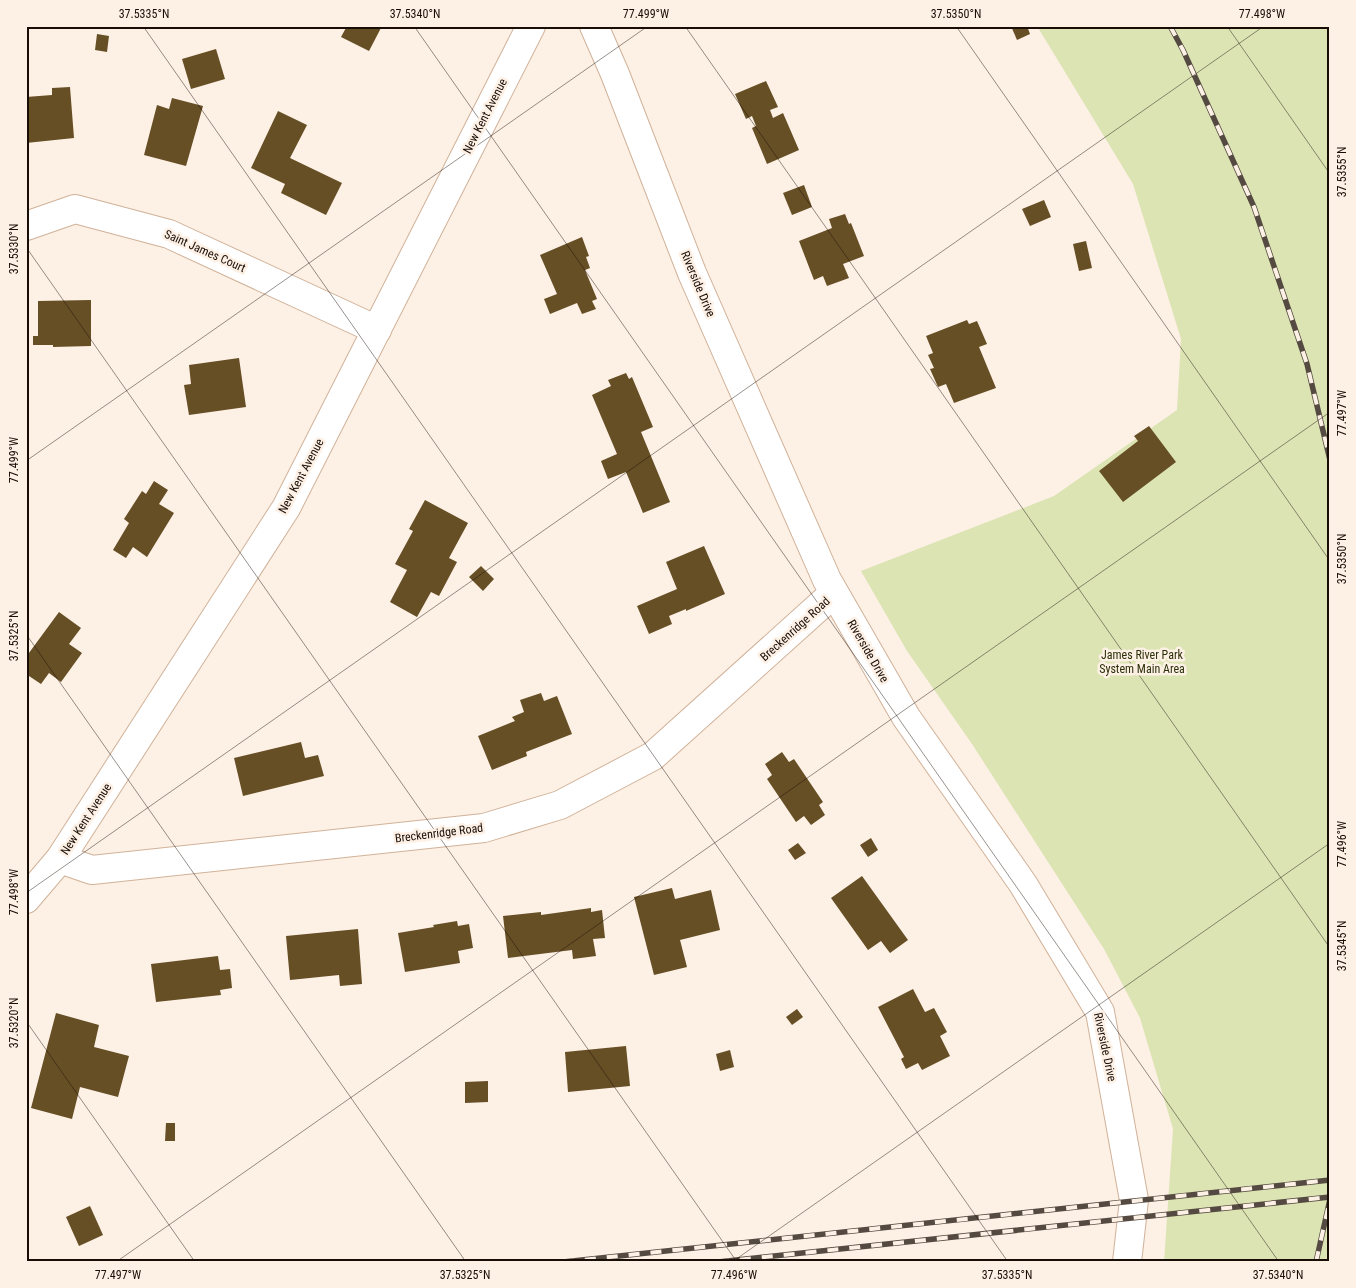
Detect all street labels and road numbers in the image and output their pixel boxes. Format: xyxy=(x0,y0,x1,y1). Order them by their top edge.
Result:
street label: New Kent Avenue xyxy=(460,76,510,156)
street label: Saint James Court xyxy=(162,227,248,275)
street label: Riverside Drive xyxy=(678,249,718,319)
street label: New Kent Avenue xyxy=(276,436,327,516)
street label: Breckenridge Road xyxy=(757,594,833,664)
street label: Riverside Drive xyxy=(844,617,892,685)
street label: New Kent Avenue xyxy=(58,780,114,857)
street label: Breckenridge Road xyxy=(394,821,484,845)
street label: Riverside Drive xyxy=(1091,1011,1119,1083)

